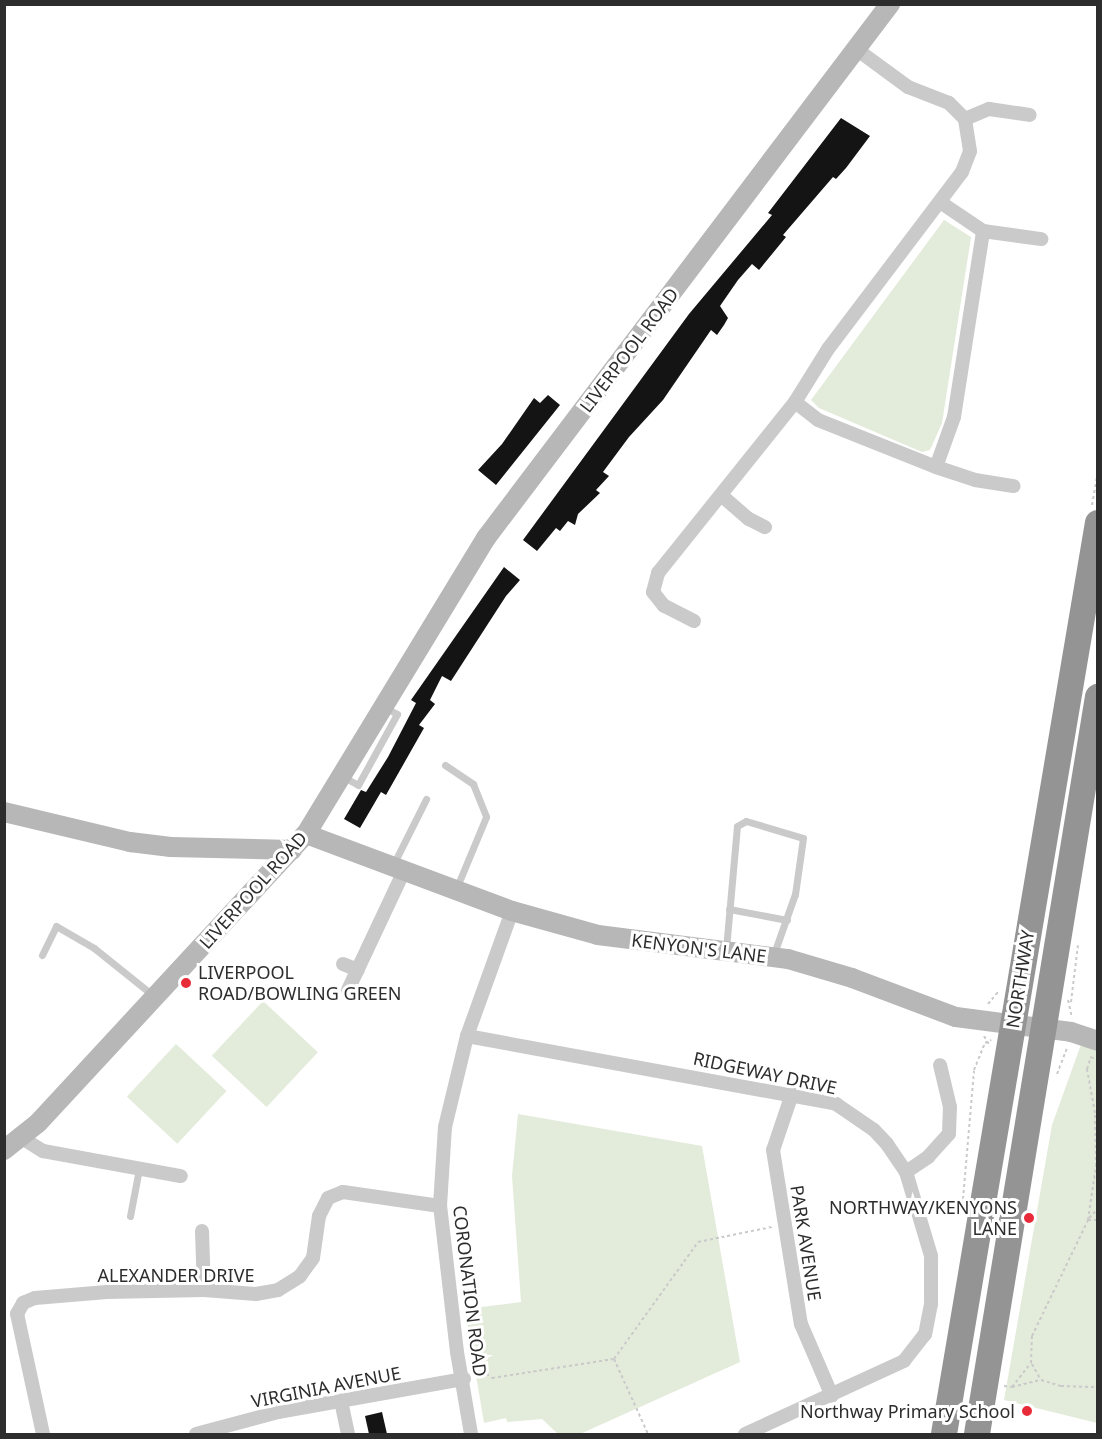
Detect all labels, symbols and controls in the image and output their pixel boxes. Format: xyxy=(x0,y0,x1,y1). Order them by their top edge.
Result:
street label: LIVERPOOL ROAD xyxy=(575,284,683,416)
street label: LIVERPOOL ROAD xyxy=(195,827,311,953)
street label: NORTHWAY xyxy=(1002,928,1038,1030)
street label: KENYON'S LANE xyxy=(630,929,768,967)
place label: LIVERPOOL ROAD/BOWLING GREEN xyxy=(198,962,402,1004)
marker: LIVERPOOL ROAD/BOWLING GREEN xyxy=(179,976,193,990)
street label: RIDGEWAY DRIVE xyxy=(691,1047,839,1099)
street label: PARK AVENUE xyxy=(786,1184,826,1302)
place label: NORTHWAY/KENYONS LANE xyxy=(829,1197,1017,1240)
street label: CORONATION ROAD xyxy=(449,1204,491,1378)
marker: NORTHWAY/KENYONS LANE xyxy=(1022,1211,1036,1225)
street label: ALEXANDER DRIVE xyxy=(98,1264,254,1286)
street label: VIRGINIA AVENUE xyxy=(249,1362,403,1412)
place label: Northway Primary School xyxy=(800,1400,1015,1422)
marker: Northway Primary School xyxy=(1020,1404,1034,1418)

